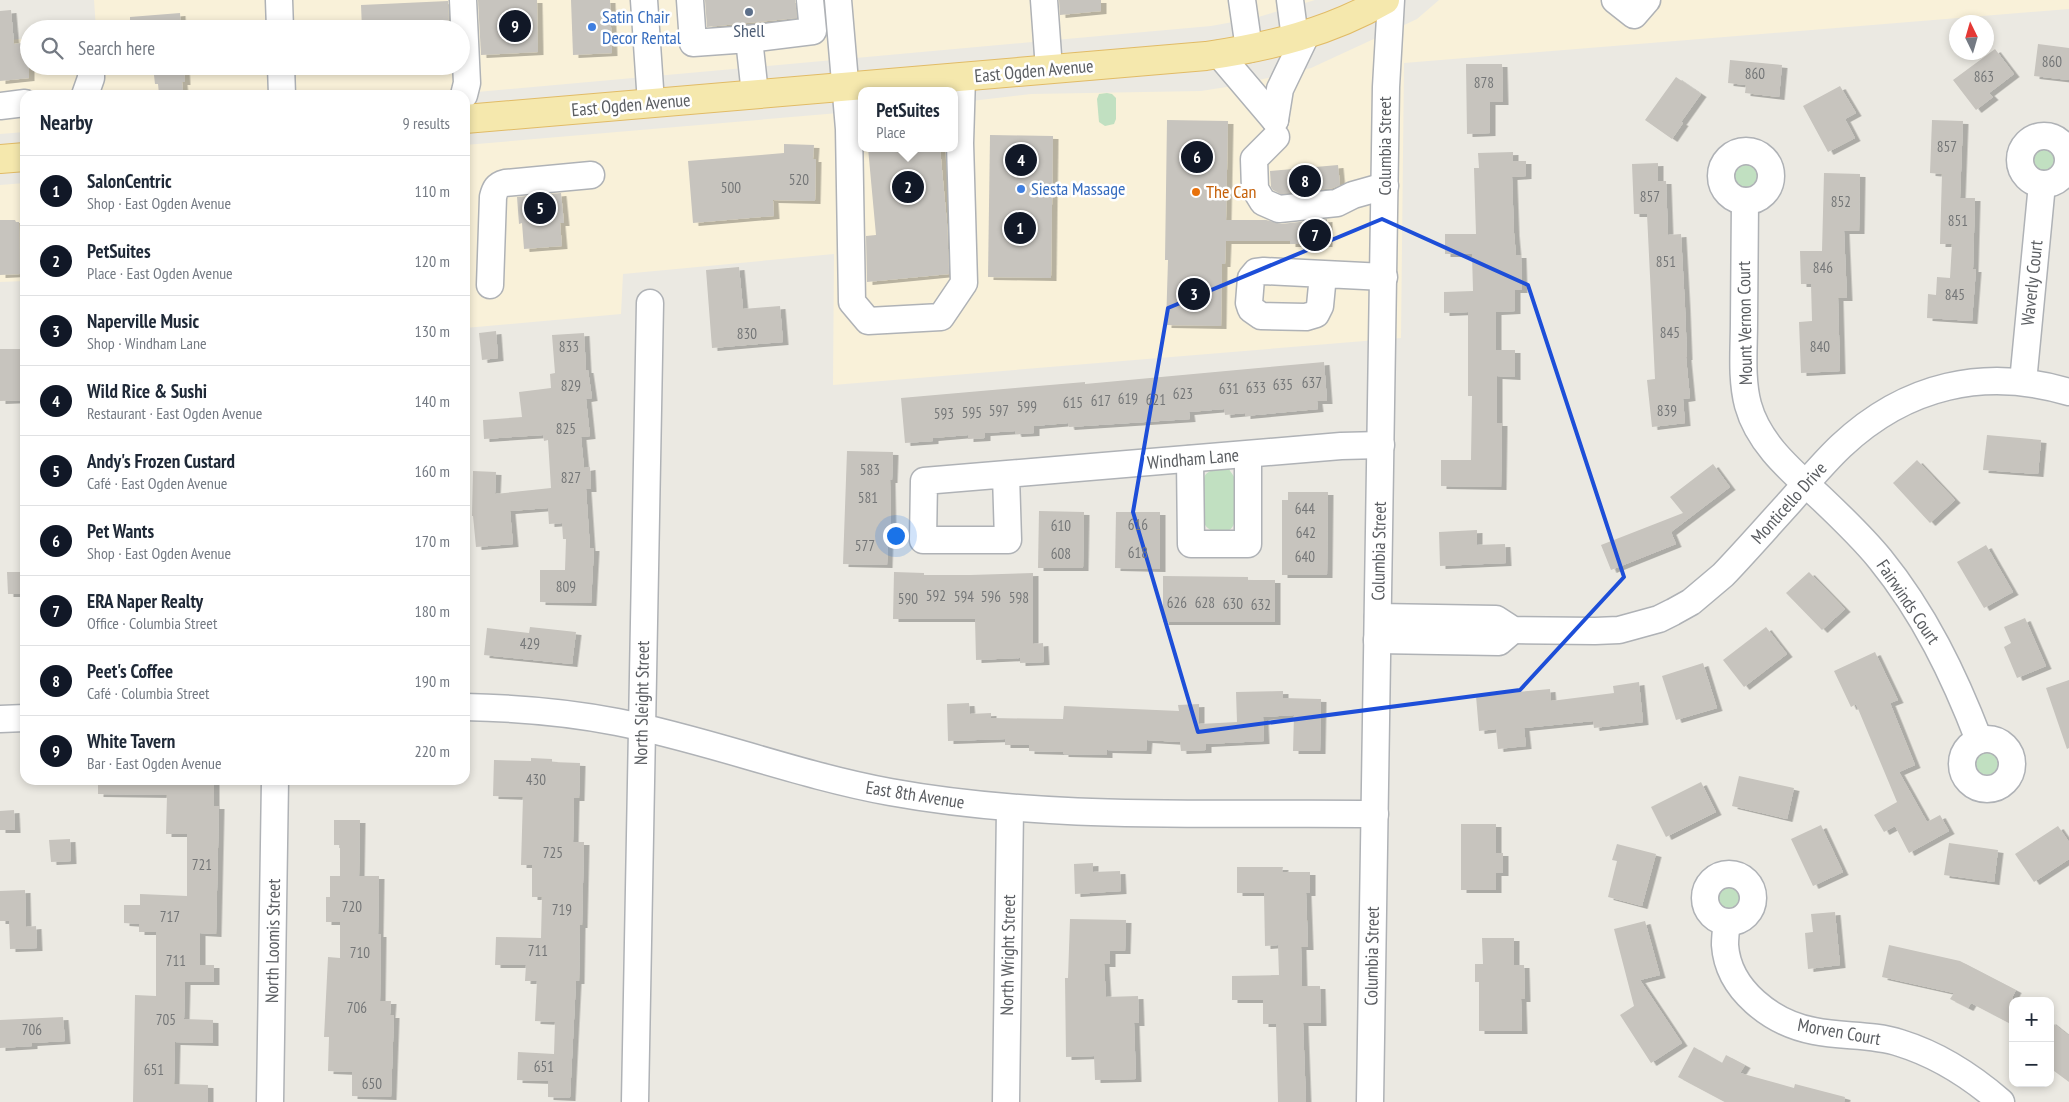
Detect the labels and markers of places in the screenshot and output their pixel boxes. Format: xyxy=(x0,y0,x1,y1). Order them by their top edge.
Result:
place label: Satin Chair Decor Rental xyxy=(602,5,682,49)
marker: Shell xyxy=(743,6,755,18)
pin: 9 xyxy=(499,7,531,45)
place label: Shell xyxy=(733,19,766,42)
marker: Satin Chair Decor Rental xyxy=(586,21,598,33)
pin: 6 xyxy=(1181,138,1213,176)
pin: 4 xyxy=(1005,141,1037,179)
pin: 8 xyxy=(1289,162,1321,200)
pin: 2 xyxy=(892,168,924,206)
place label: Siesta Massage xyxy=(1031,177,1125,200)
place label: The Can xyxy=(1206,180,1256,203)
marker: Siesta Massage xyxy=(1015,183,1027,195)
marker: The Can xyxy=(1190,186,1202,198)
pin: 5 xyxy=(524,189,556,227)
pin: 1 xyxy=(1004,209,1036,247)
pin: 7 xyxy=(1299,216,1331,254)
pin: 3 xyxy=(1178,275,1210,313)

